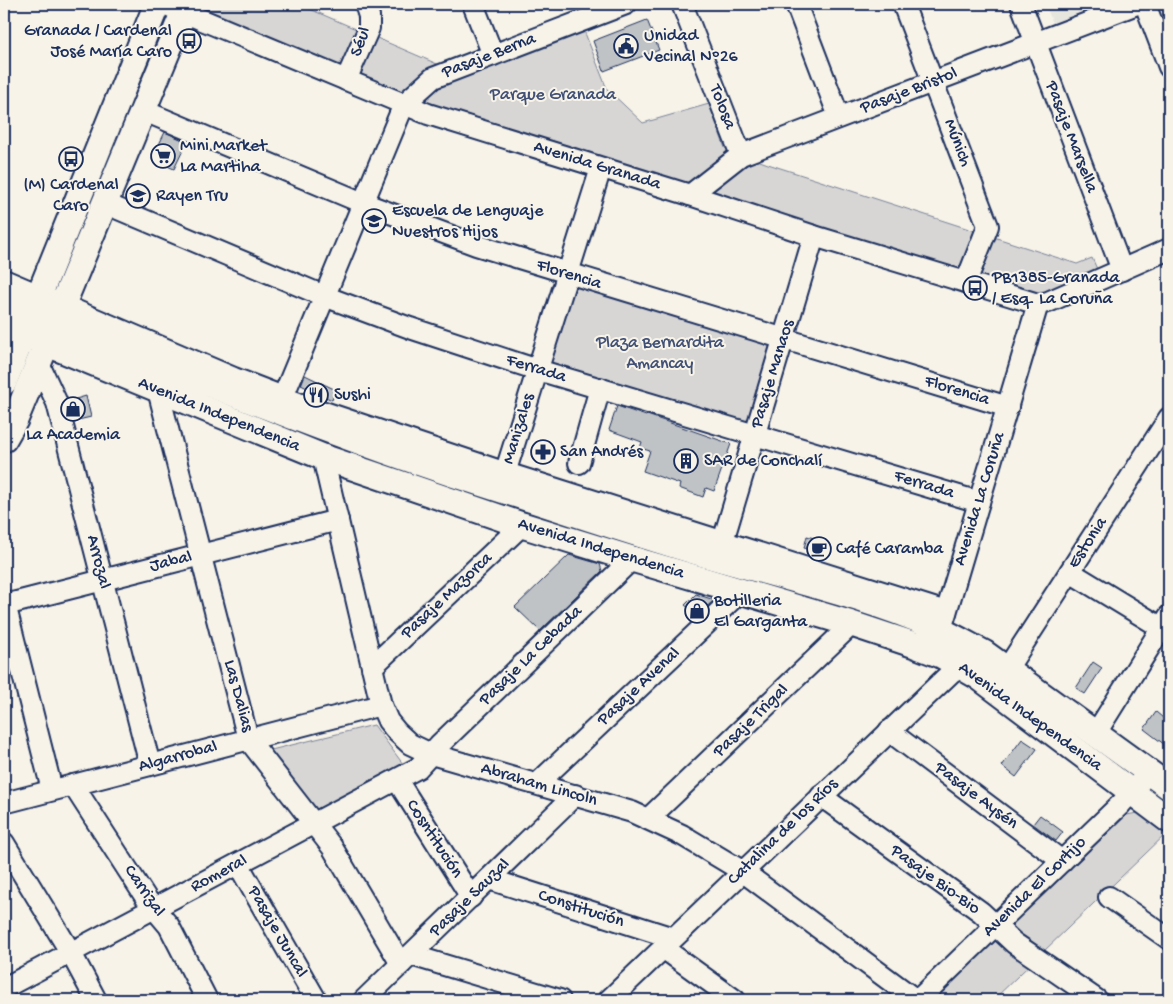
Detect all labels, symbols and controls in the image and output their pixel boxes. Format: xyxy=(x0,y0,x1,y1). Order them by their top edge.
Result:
place label: Granada / Cardenal José María Caro xyxy=(24,21,172,63)
street label: Séul xyxy=(346,24,376,60)
place label: Unidad Vecinal Nº26 xyxy=(643,26,738,68)
bus stop icon: Granada / Cardenal José María Caro xyxy=(176,28,202,54)
street label: Pasaje Berna xyxy=(438,28,540,84)
public building icon: Unidad Vecinal Nº26 xyxy=(613,33,639,59)
street label: Pasaje Bristol xyxy=(857,63,960,119)
street label: Pasaje Marsella xyxy=(1040,77,1102,197)
street label: Tolosa xyxy=(704,81,740,133)
park label: Parque Granada xyxy=(489,85,617,106)
street label: Múnich xyxy=(938,116,976,170)
place label: Mini Market La Martiha xyxy=(180,136,268,178)
street label: Avenida Granada xyxy=(531,137,664,196)
supermarket icon: Mini Market La Martiha xyxy=(150,143,176,169)
bus stop icon: (M) Cardenal Caro xyxy=(58,146,84,172)
place label: (M) Cardenal Caro xyxy=(23,175,119,217)
school or university icon: Rayen Tru xyxy=(125,183,151,209)
place label: Rayen Tru xyxy=(156,186,229,207)
place label: Escuela de Lenguaje Nuestros Hijos xyxy=(392,201,544,243)
school or university icon: Escuela de Lenguaje Nuestros Hijos xyxy=(361,208,387,234)
street label: Florencia xyxy=(533,255,605,295)
place label: PB1385-Granada / Esq. La Coruña xyxy=(991,268,1121,310)
bus stop icon: PB1385-Granada / Esq. La Coruña xyxy=(962,275,988,301)
street label: Pasaje Manaos xyxy=(746,316,800,432)
park label: Plaza Bernardita Amancay xyxy=(595,333,725,375)
street label: Ferrada xyxy=(502,350,570,388)
street label: Florencia xyxy=(921,371,993,411)
street label: Avenida Independencia xyxy=(135,373,304,457)
restaurant icon: Sushi xyxy=(303,382,329,408)
place label: Sushi xyxy=(334,385,371,406)
street label: Manizales xyxy=(498,390,540,467)
shop icon: La Academia xyxy=(60,396,86,422)
place label: La Academia xyxy=(26,425,121,446)
street label: Avenida La Coruña xyxy=(950,429,1011,568)
pharmacy icon: San Andrés xyxy=(530,439,556,465)
place label: San Andrés xyxy=(560,442,645,463)
building icon: SAR de Conchalí xyxy=(673,448,699,474)
place label: SAR de Conchalí xyxy=(704,451,823,472)
street label: Ferrada xyxy=(890,466,958,504)
street label: Estonia xyxy=(1064,513,1113,573)
street label: Avenida Independencia xyxy=(515,514,688,585)
street label: Arrozal xyxy=(81,533,115,591)
cafe icon: Café Caramba xyxy=(806,536,832,562)
place label: Café Caramba xyxy=(836,539,944,560)
street label: Jabal xyxy=(148,547,194,577)
street label: Pasaje Mazorca xyxy=(396,548,498,644)
place label: Botilleria El Garganta xyxy=(713,591,808,633)
shop icon: Botilleria El Garganta xyxy=(684,598,710,624)
street label: Pasaje La Cebada xyxy=(474,601,588,711)
street label: Pasaje Avenal xyxy=(592,643,685,731)
street label: Las Dalias xyxy=(218,658,258,736)
street label: Avenida Independencia xyxy=(954,658,1107,777)
street label: Pasaje Trigal xyxy=(708,680,793,763)
street label: Algarrobal xyxy=(136,736,220,778)
street label: Pasaje Aysén xyxy=(929,757,1022,835)
street label: Abraham Lincoln xyxy=(478,758,600,812)
street label: Catalina de los Ríos xyxy=(723,773,844,890)
street label: Cosntitución xyxy=(401,796,467,883)
street label: Avenida El Cortijo xyxy=(979,832,1091,942)
street label: Pasaje Bio-Bio xyxy=(885,840,984,920)
street label: Romeral xyxy=(187,850,251,898)
street label: Pasaje Sauzal xyxy=(425,854,515,942)
street label: Carrizal xyxy=(119,861,169,921)
street label: Pasaje Juncal xyxy=(242,882,312,981)
street label: Constitución xyxy=(535,885,627,933)

